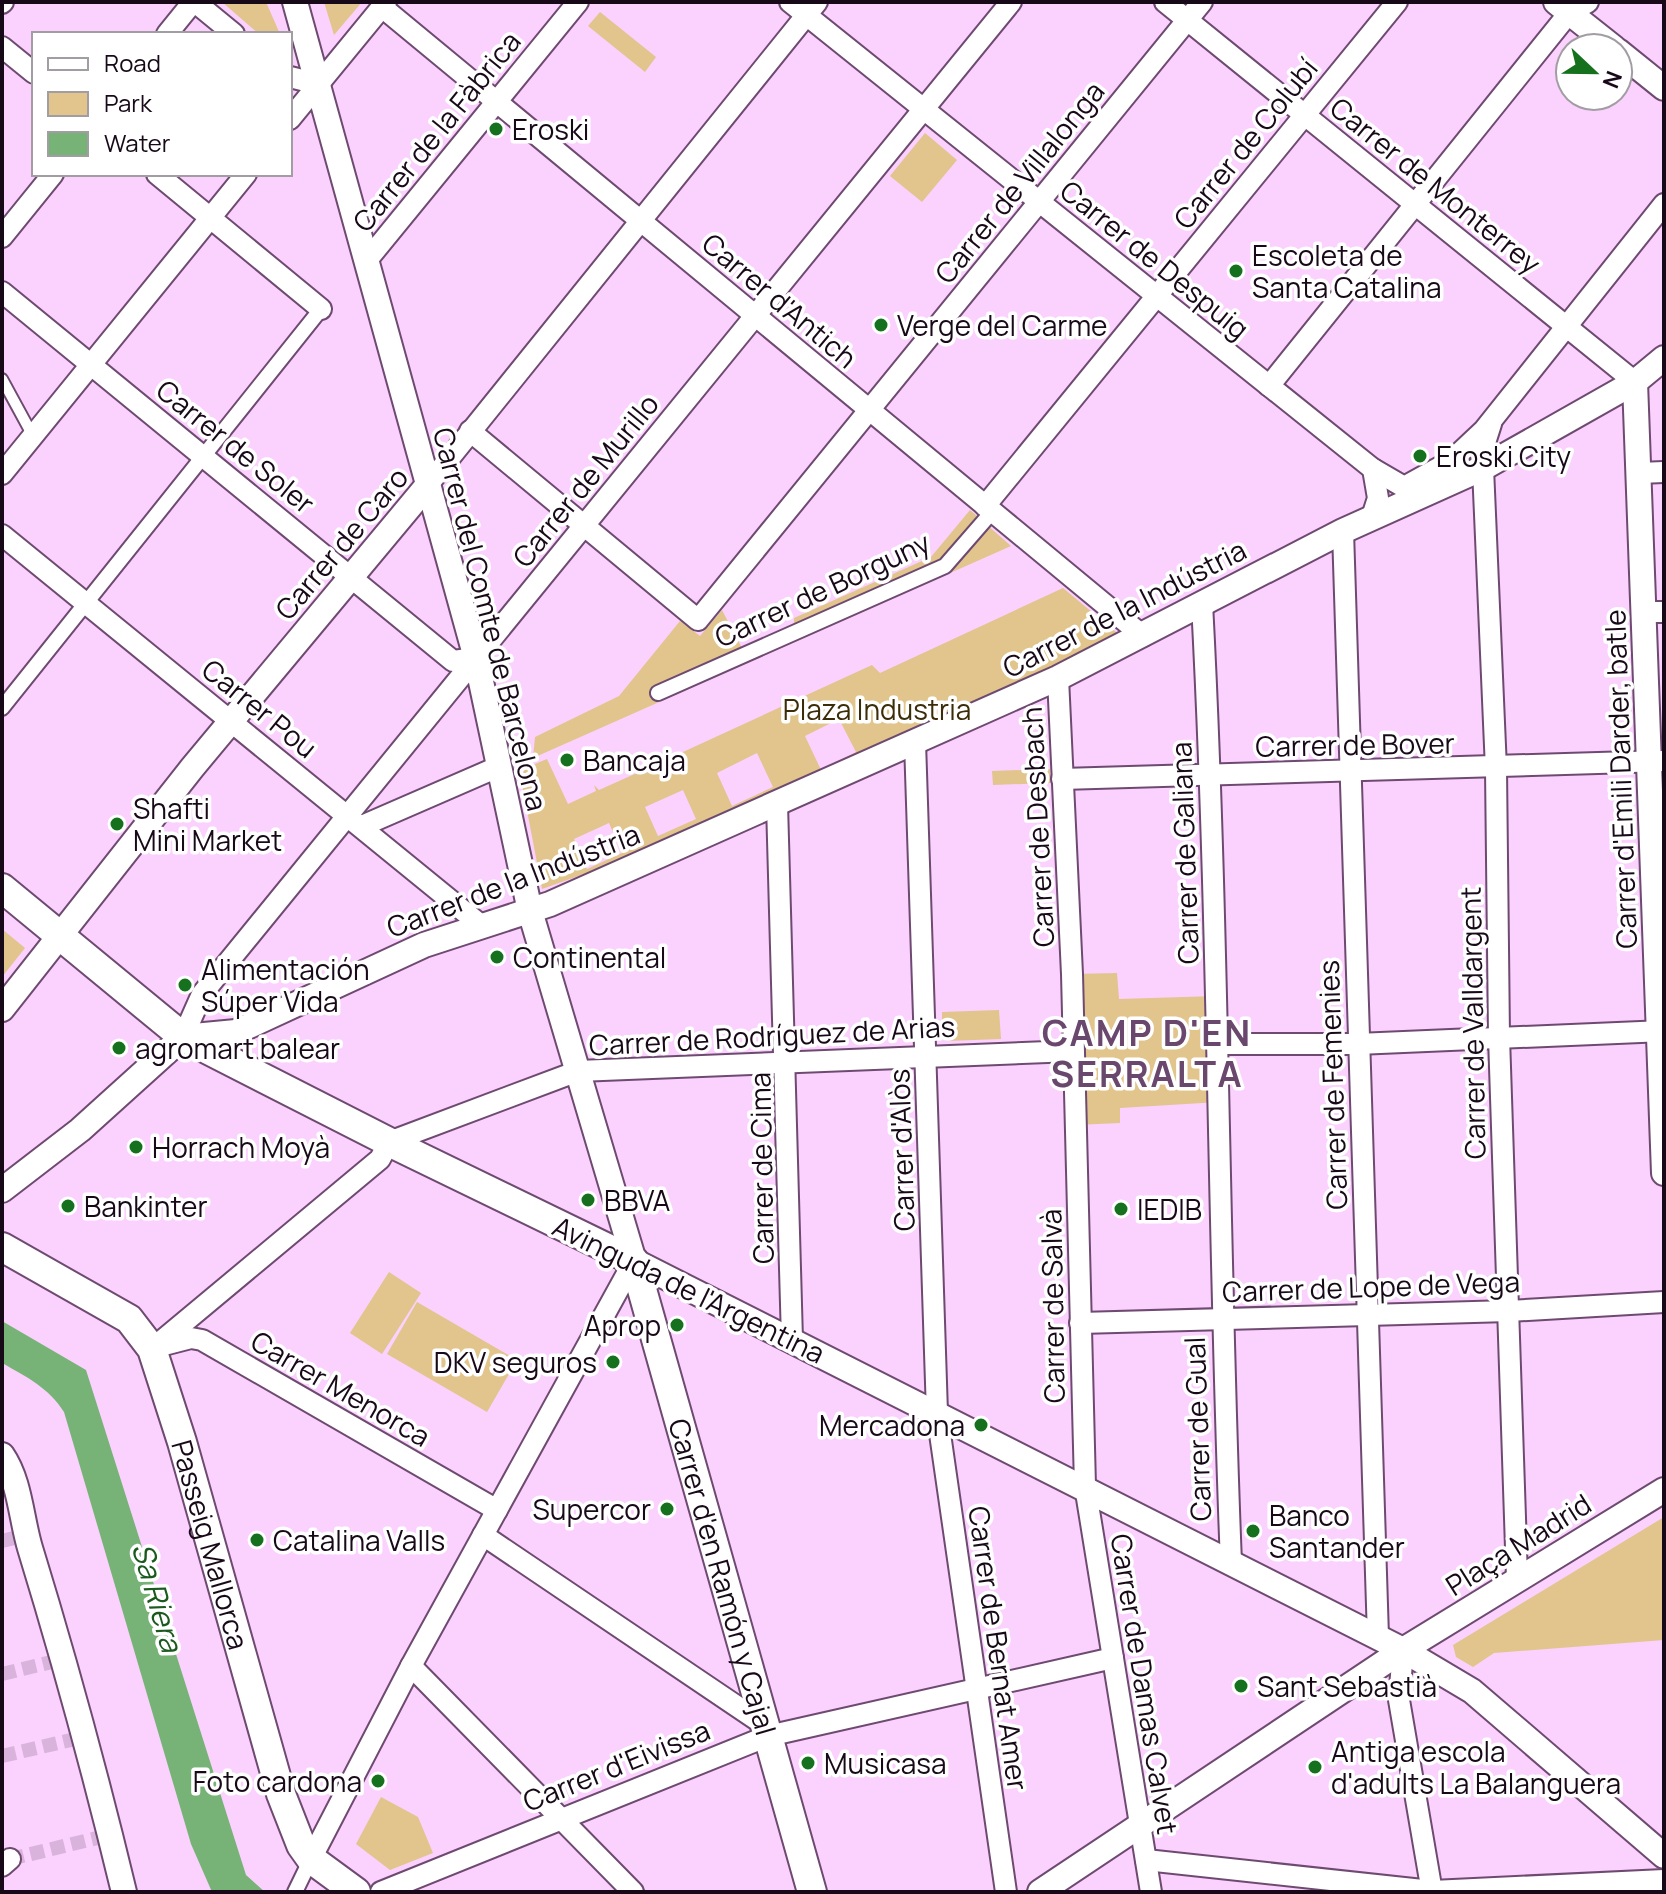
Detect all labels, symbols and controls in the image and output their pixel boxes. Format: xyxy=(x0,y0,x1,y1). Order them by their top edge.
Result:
street label: Carrer de la Fàbrica xyxy=(343,23,529,239)
legend xyxy=(32,32,292,176)
north arrow xyxy=(1554,32,1634,112)
text: Road xyxy=(104,46,161,79)
street label: Carrer de Colubí xyxy=(1164,50,1326,236)
text: N xyxy=(1596,67,1629,92)
street label: Carrer de Villalonga xyxy=(926,73,1112,291)
text: Park xyxy=(104,86,153,119)
street label: Carrer de Monterrey xyxy=(1323,88,1549,282)
place label: Eroski xyxy=(512,110,589,148)
marker: Eroski xyxy=(487,120,505,138)
text: Water xyxy=(104,126,171,159)
street label: Carrer de Despuig xyxy=(1053,171,1257,347)
street label: Carrer d'Antich xyxy=(695,224,865,376)
place label: Escoleta de Santa Catalina xyxy=(1252,236,1441,306)
marker: Escoleta de Santa Catalina xyxy=(1227,262,1245,280)
place label: Verge del Carme xyxy=(897,306,1107,344)
marker: Verge del Carme xyxy=(872,316,890,334)
street label: Carrer de Soler xyxy=(149,371,323,521)
street label: Carrer de Murillo xyxy=(503,385,667,575)
street label: Carrer del Comte de Barcelona xyxy=(425,424,557,814)
place label: Eroski City xyxy=(1436,437,1571,475)
marker: Eroski City xyxy=(1411,447,1429,465)
street label: Carrer de Caro xyxy=(266,459,416,627)
street label: Carrer de Borguny xyxy=(708,522,936,656)
street label: Carrer de la Indústria xyxy=(996,530,1252,686)
street label: Carrer d'Emili Darder, batle xyxy=(1595,609,1645,949)
street label: Carrer Pou xyxy=(195,650,325,766)
park label: Plaza Industria xyxy=(783,690,971,728)
street label: Carrer de Desbach xyxy=(1012,706,1062,948)
street label: Carrer de Bover xyxy=(1255,723,1455,765)
place label: Bancaja xyxy=(583,741,686,779)
street label: Carrer de Galiana xyxy=(1161,741,1207,965)
marker: Bancaja xyxy=(558,751,576,769)
place label: Shafti Mini Market xyxy=(133,789,282,859)
street label: Carrer de la Indústria xyxy=(381,814,645,946)
marker: Shafti Mini Market xyxy=(108,815,126,833)
street label: Carrer de Valldargent xyxy=(1451,886,1493,1160)
place label: Continental xyxy=(513,938,666,976)
marker: Continental xyxy=(488,948,506,966)
place label: Alimentación Súper Vida xyxy=(201,950,370,1020)
street label: Carrer de Femenies xyxy=(1309,960,1355,1210)
marker: Alimentación Súper Vida xyxy=(176,976,194,994)
street label: Carrer de Rodríguez de Arias xyxy=(588,1006,956,1064)
district label: CAMP D'EN SERRALTA xyxy=(1042,1008,1252,1098)
place label: agromart balear xyxy=(135,1029,340,1067)
marker: agromart balear xyxy=(110,1039,128,1057)
street label: Carrer d'Alòs xyxy=(879,1068,923,1232)
street label: Carrer de Cima xyxy=(740,1072,782,1264)
place label: Horrach Moyà xyxy=(152,1128,330,1166)
marker: Horrach Moyà xyxy=(127,1138,145,1156)
place label: BBVA xyxy=(604,1181,670,1219)
place label: Bankinter xyxy=(84,1187,208,1225)
place label: IEDIB xyxy=(1137,1190,1202,1228)
marker: BBVA xyxy=(579,1191,597,1209)
marker: Bankinter xyxy=(59,1197,77,1215)
marker: IEDIB xyxy=(1112,1200,1130,1218)
street label: Avinguda de l'Argentina xyxy=(547,1207,831,1371)
street label: Carrer de Salvà xyxy=(1031,1208,1073,1404)
street label: Carrer de Lope de Vega xyxy=(1222,1262,1520,1310)
place label: Aprop xyxy=(584,1306,661,1344)
marker: Aprop xyxy=(668,1316,686,1334)
street label: Carrer Menorca xyxy=(244,1321,438,1455)
street label: Carrer de Gual xyxy=(1175,1336,1219,1522)
place label: DKV seguros xyxy=(434,1343,597,1381)
marker: DKV seguros xyxy=(604,1353,622,1371)
place label: Mercadona xyxy=(819,1406,965,1444)
street label: Carrer d'en Ramón y Cajal xyxy=(660,1414,786,1739)
marker: Mercadona xyxy=(972,1416,990,1434)
street label: Passeig Mallorca xyxy=(163,1435,258,1654)
street label: Plaça Madrid xyxy=(1438,1484,1598,1604)
place label: Supercor xyxy=(533,1490,651,1528)
place label: Banco Santander xyxy=(1269,1496,1405,1566)
marker: Supercor xyxy=(658,1500,676,1518)
street label: Carrer de Bernat Amer xyxy=(960,1503,1038,1793)
place label: Catalina Valls xyxy=(273,1521,445,1559)
marker: Banco Santander xyxy=(1244,1522,1262,1540)
marker: Catalina Valls xyxy=(248,1531,266,1549)
street label: Carrer de Damas Calvet xyxy=(1102,1531,1188,1837)
water label: Sa Riera xyxy=(123,1538,193,1658)
place label: Sant Sebastià xyxy=(1257,1667,1437,1705)
marker: Sant Sebastià xyxy=(1232,1677,1250,1695)
street label: Carrer d'Eivissa xyxy=(517,1710,715,1820)
place label: Antiga escola d'adults La Balanguera xyxy=(1331,1732,1621,1802)
place label: Musicasa xyxy=(824,1744,947,1782)
marker: Musicasa xyxy=(799,1754,817,1772)
marker: Antiga escola d'adults La Balanguera xyxy=(1306,1758,1324,1776)
place label: Foto cardona xyxy=(193,1762,362,1800)
marker: Foto cardona xyxy=(369,1772,387,1790)

